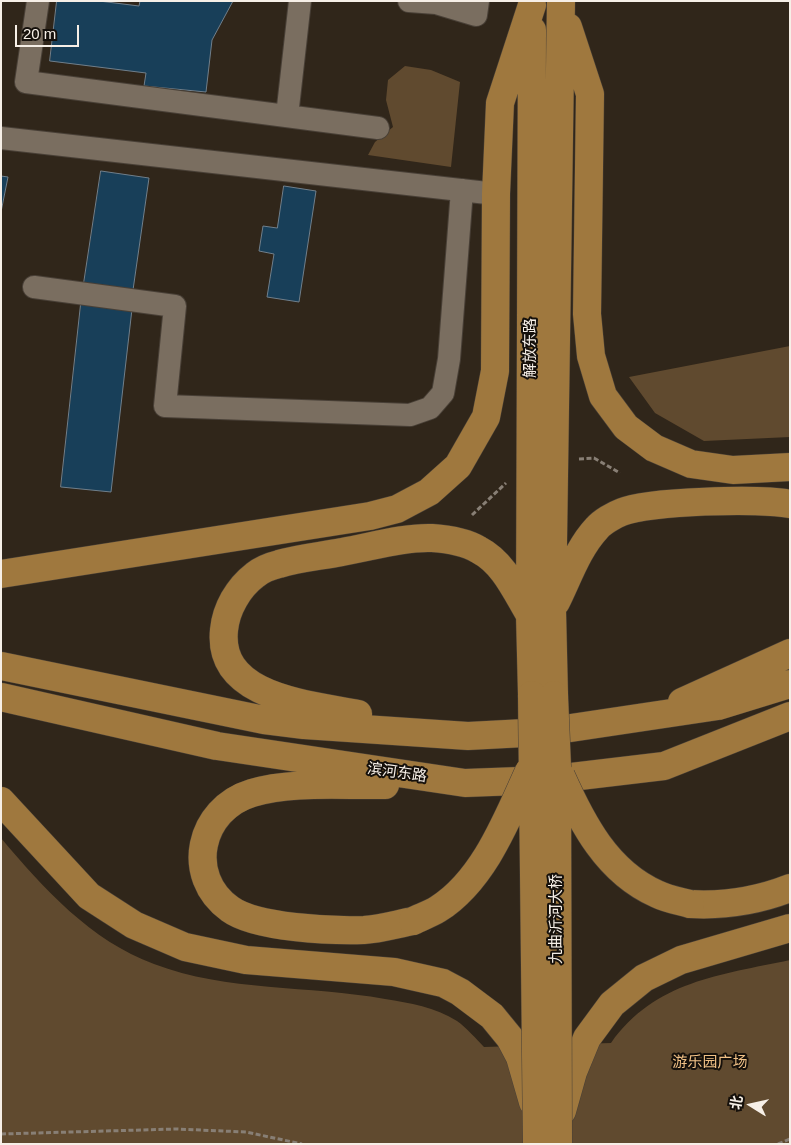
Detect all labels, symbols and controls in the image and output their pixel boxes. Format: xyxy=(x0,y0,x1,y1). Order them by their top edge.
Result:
scale bar xyxy=(18,15,81,47)
text: 20 m xyxy=(23,25,56,42)
street label: 解放东路 xyxy=(522,318,540,378)
street label: 滨河东路 xyxy=(366,760,428,786)
street label: 九曲沂河大桥 xyxy=(548,874,566,964)
park label: 游乐园广场 xyxy=(673,1054,747,1072)
north arrow xyxy=(726,1080,776,1130)
text: 北 xyxy=(727,1094,745,1111)

